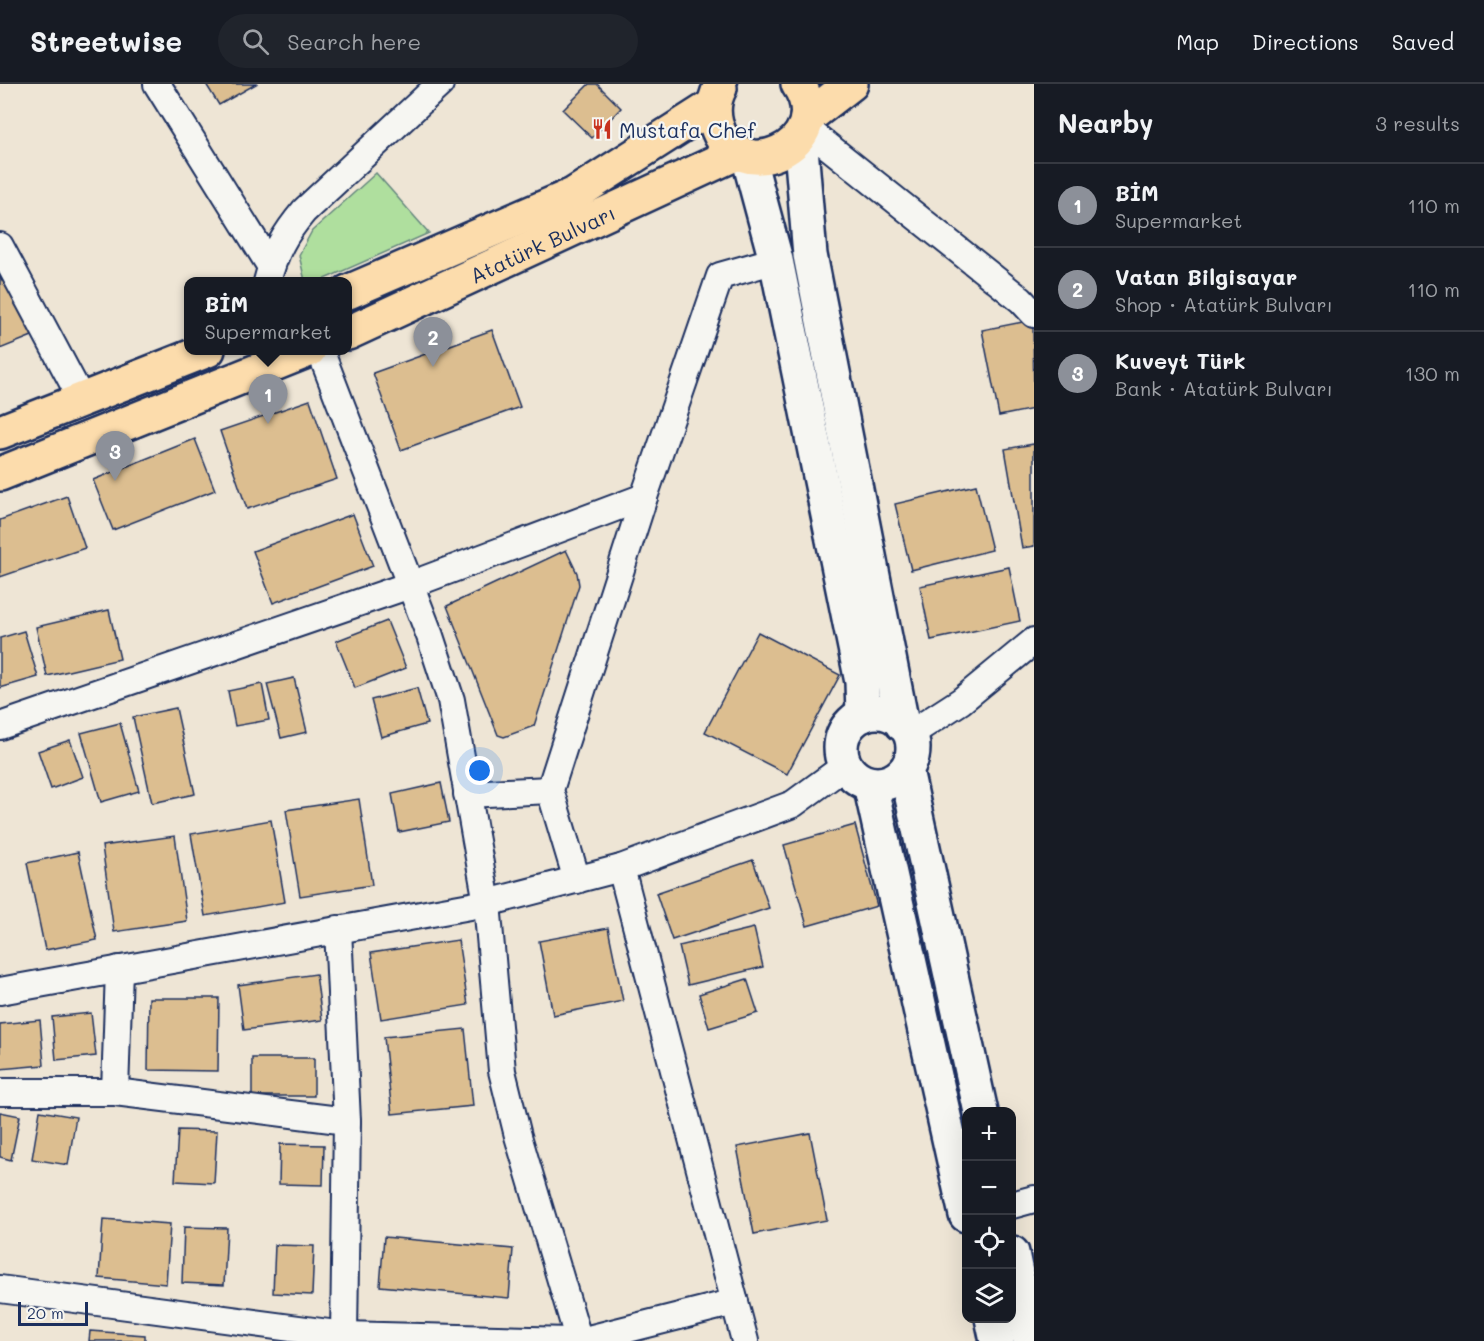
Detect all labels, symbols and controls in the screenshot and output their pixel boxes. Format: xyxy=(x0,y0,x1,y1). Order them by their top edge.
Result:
search box xyxy=(218,14,638,68)
text: Streetwise xyxy=(30,23,182,59)
icon: search xyxy=(239,25,272,58)
text: Search here xyxy=(287,27,421,56)
text: Map xyxy=(1176,28,1219,55)
text: Directions xyxy=(1252,28,1359,55)
text: Saved xyxy=(1392,28,1454,55)
text: Nearby xyxy=(1058,106,1153,140)
text: 3 results xyxy=(1375,110,1460,136)
place label: Mustafa Chef xyxy=(619,116,757,143)
restaurant icon: Mustafa Chef xyxy=(590,117,614,141)
text: BİM xyxy=(1115,178,1159,207)
text: 1 xyxy=(1073,192,1082,218)
text: 110 m xyxy=(1407,192,1460,218)
street label: Atatürk Bulvarı xyxy=(465,198,619,288)
text: Supermarket xyxy=(1115,207,1242,233)
text: Vatan Bilgisayar xyxy=(1115,262,1297,291)
text: 2 xyxy=(1072,276,1083,302)
text: 110 m xyxy=(1407,276,1460,302)
popup xyxy=(184,277,352,355)
text: BİM xyxy=(204,289,248,318)
text: Shop · Atatürk Bulvarı xyxy=(1115,291,1333,317)
text: Supermarket xyxy=(204,318,332,344)
pin: 2 xyxy=(414,318,452,367)
text: Kuveyt Türk xyxy=(1115,346,1246,375)
text: 3 xyxy=(1072,360,1084,386)
text: 130 m xyxy=(1405,360,1460,386)
pin: 1 xyxy=(248,374,288,424)
text: Bank · Atatürk Bulvarı xyxy=(1115,375,1333,401)
pin: 3 xyxy=(96,432,134,481)
your location xyxy=(465,756,494,785)
map controls xyxy=(962,1107,1016,1323)
button: + xyxy=(962,1107,1016,1161)
button: − xyxy=(962,1161,1016,1215)
button: locate xyxy=(962,1215,1016,1269)
button: layers xyxy=(962,1269,1016,1323)
scale bar xyxy=(18,1299,88,1326)
text: 20 m xyxy=(27,1302,64,1323)

